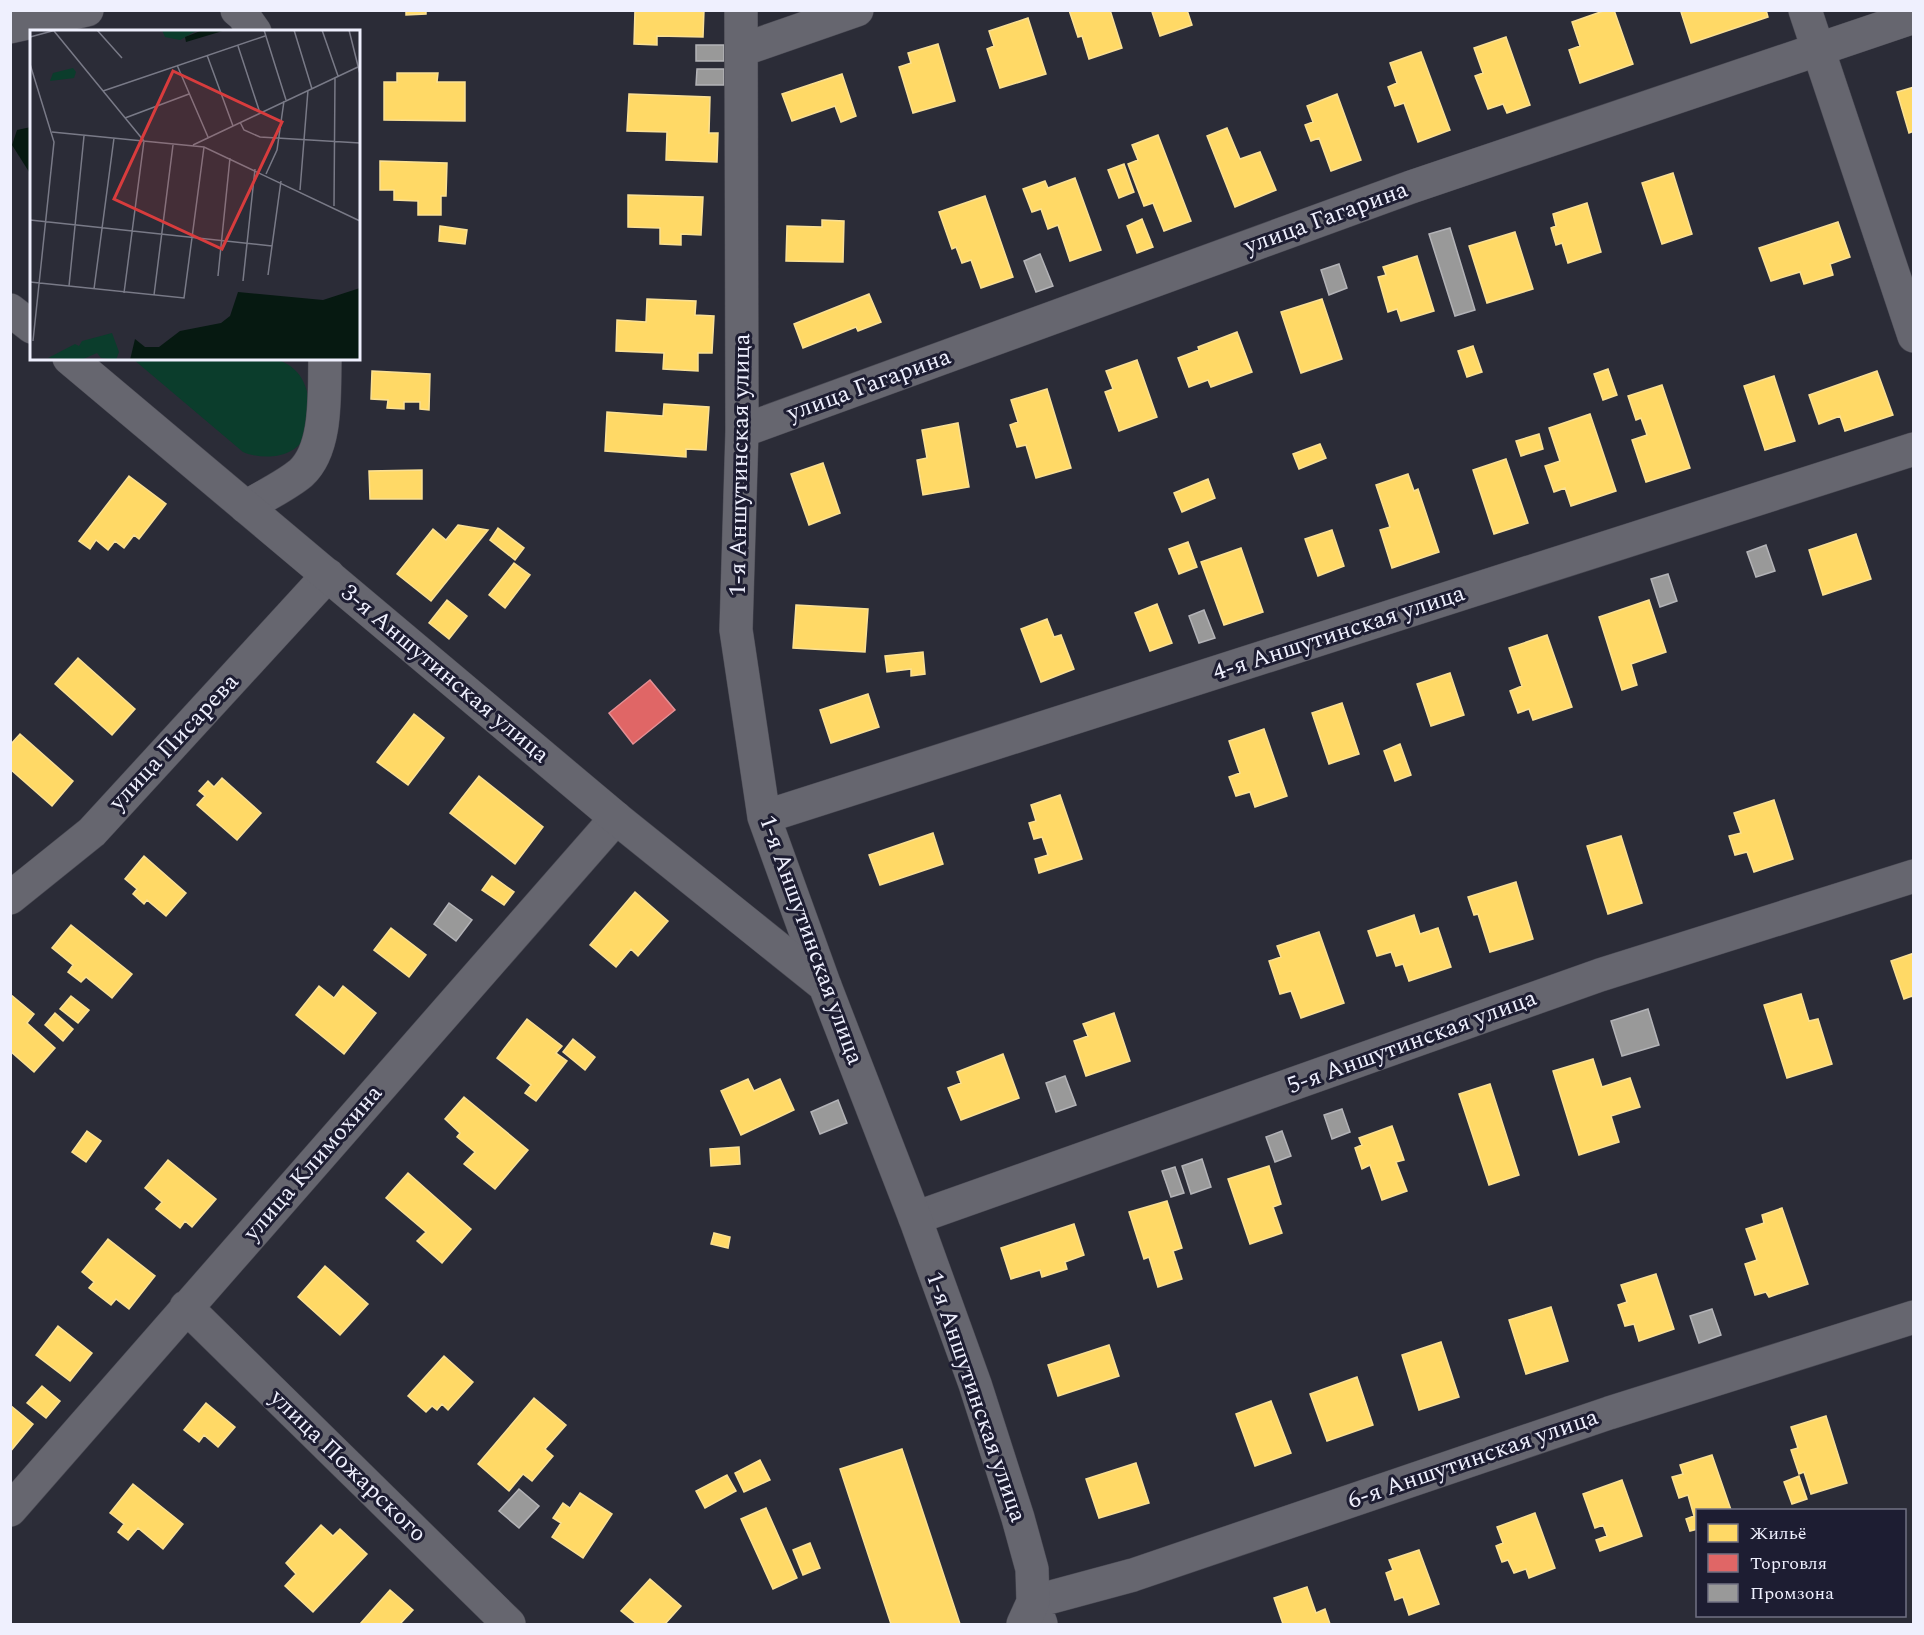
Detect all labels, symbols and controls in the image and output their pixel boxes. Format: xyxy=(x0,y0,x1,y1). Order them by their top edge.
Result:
inset map xyxy=(30,30,360,360)
street label: улица Гагарина xyxy=(1238,172,1413,265)
street label: 1-я Аншутинская улица xyxy=(720,333,760,597)
street label: улица Гагарина xyxy=(781,339,956,432)
street label: 4-я Аншутинская улица xyxy=(1208,575,1470,691)
street label: 3-я Аншутинская улица xyxy=(333,576,558,772)
street label: улица Писарева xyxy=(100,665,248,820)
street label: 1-я Аншутинская улица xyxy=(749,810,873,1070)
street label: 5-я Аншутинская улица xyxy=(1282,980,1542,1104)
street label: улица Климохина xyxy=(234,1077,391,1250)
street label: 1-я Аншутинская улица xyxy=(916,1267,1036,1527)
street label: улица Пожарского xyxy=(260,1380,435,1551)
street label: 6-я Аншутинская улица xyxy=(1343,1399,1603,1519)
legend xyxy=(1696,1509,1906,1617)
text: Жильё xyxy=(1750,1520,1806,1547)
text: Торговля xyxy=(1750,1550,1827,1577)
text: Промзона xyxy=(1750,1580,1834,1607)

